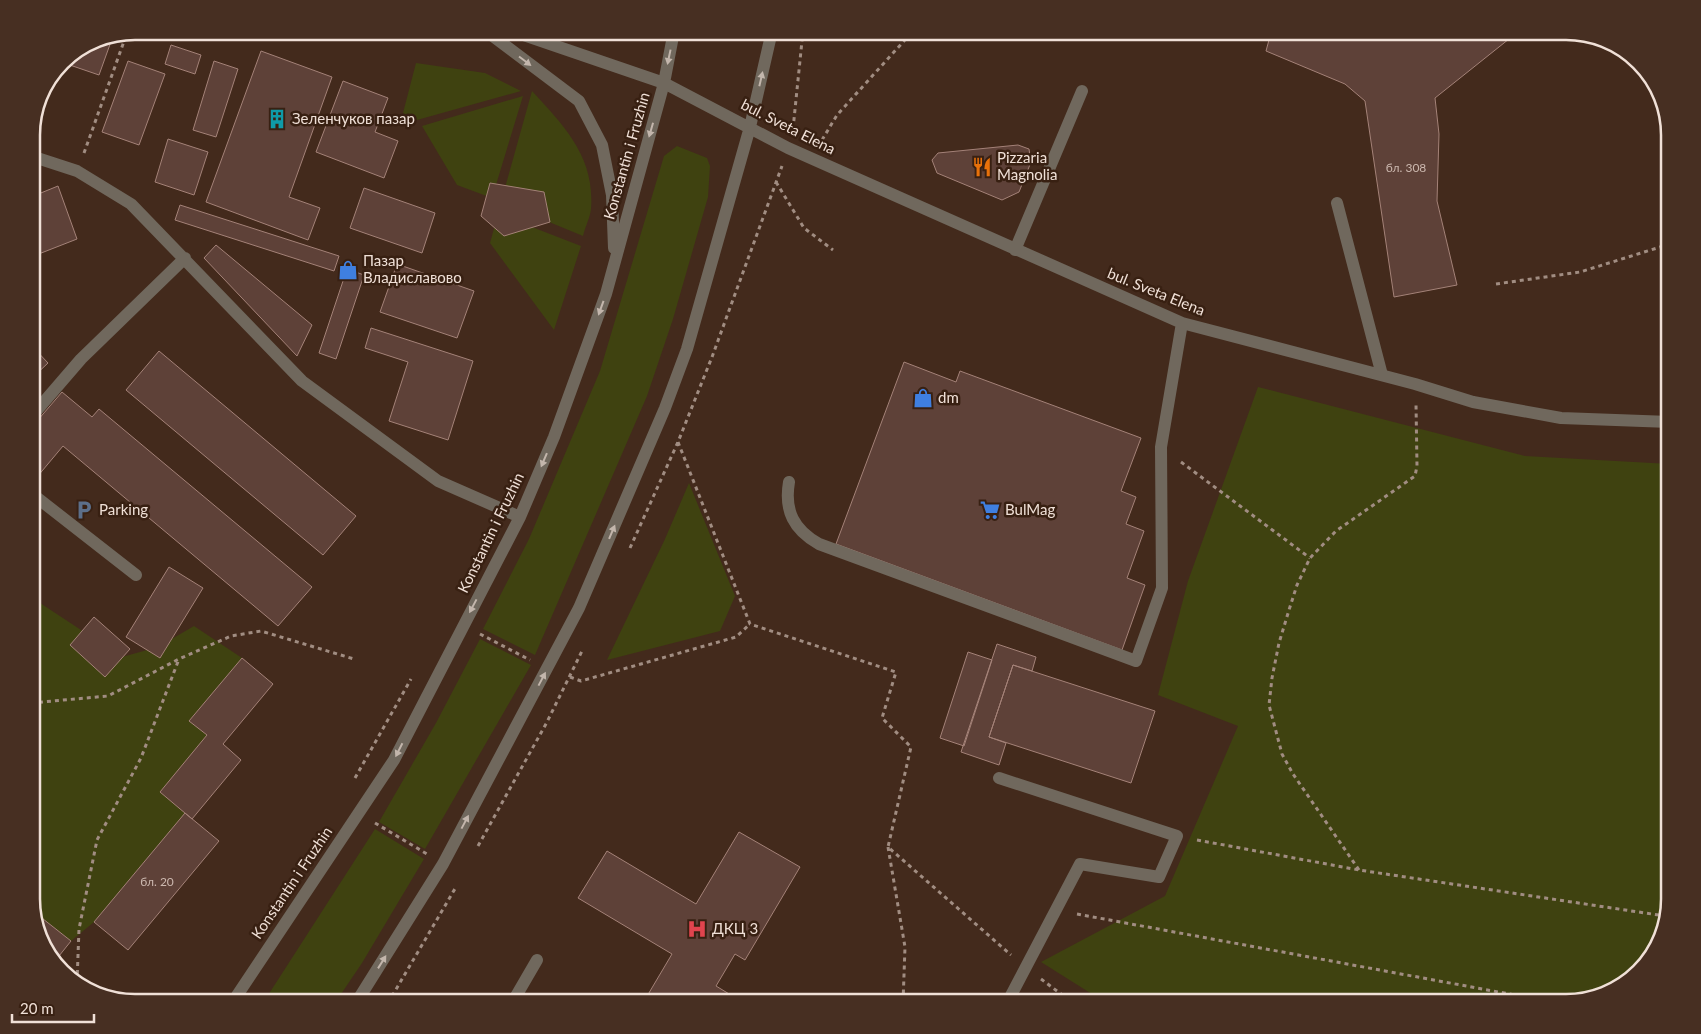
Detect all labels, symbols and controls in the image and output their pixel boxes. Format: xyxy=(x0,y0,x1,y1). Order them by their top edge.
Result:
one-way arrow xyxy=(665,50,673,65)
one-way arrow xyxy=(518,55,531,66)
one-way arrow xyxy=(757,72,765,87)
street label: Konstantin i Fruzhin xyxy=(599,90,653,221)
street label: bul. Sveta Elena xyxy=(738,95,839,158)
building icon: Зеленчуков пазар xyxy=(266,108,288,130)
place label: Зеленчуков пазар xyxy=(292,109,415,127)
one-way arrow xyxy=(647,123,655,138)
place label: Pizzaria Magnolia xyxy=(997,148,1057,183)
restaurant icon: Pizzaria Magnolia xyxy=(971,156,993,178)
house number: бл. 308 xyxy=(1386,160,1426,175)
place label: Пазар Владиславово xyxy=(363,251,462,286)
shop icon: Пазар Владиславово xyxy=(337,259,359,281)
street label: bul. Sveta Elena xyxy=(1105,263,1208,319)
one-way arrow xyxy=(597,301,605,315)
shop icon: dm xyxy=(912,387,934,409)
place label: dm xyxy=(938,388,959,406)
one-way arrow xyxy=(540,453,548,467)
street label: Konstantin i Fruzhin xyxy=(453,470,527,596)
parking icon: Parking xyxy=(73,499,95,521)
supermarket icon: BulMag xyxy=(979,499,1001,521)
place label: Parking xyxy=(99,500,148,518)
place label: BulMag xyxy=(1005,500,1055,518)
one-way arrow xyxy=(608,525,616,539)
one-way arrow xyxy=(469,599,477,613)
one-way arrow xyxy=(538,672,546,686)
one-way arrow xyxy=(395,743,403,758)
one-way arrow xyxy=(461,816,470,829)
street label: Konstantin i Fruzhin xyxy=(247,823,335,942)
house number: бл. 20 xyxy=(140,874,174,889)
hospital icon: ДКЦ 3 xyxy=(686,918,708,940)
place label: ДКЦ 3 xyxy=(712,919,758,937)
one-way arrow xyxy=(378,955,387,968)
scale bar xyxy=(12,992,95,1024)
text: 20 m xyxy=(20,999,54,1017)

